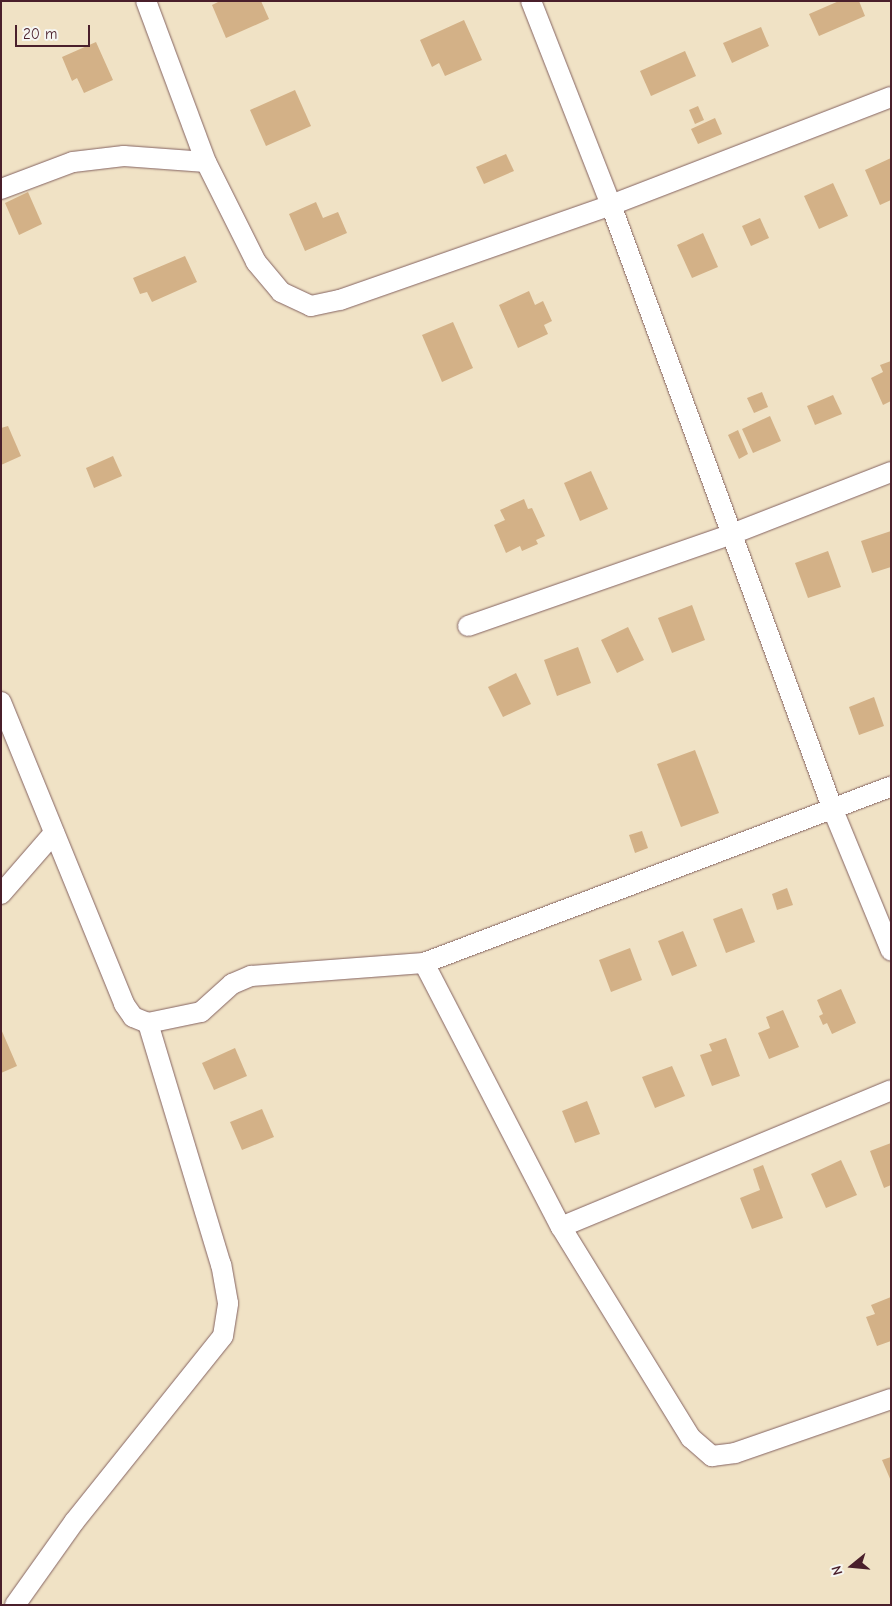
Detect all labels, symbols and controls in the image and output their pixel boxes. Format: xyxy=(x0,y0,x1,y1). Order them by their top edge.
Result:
scale bar xyxy=(18,15,92,47)
text: 20 m xyxy=(23,25,57,43)
north arrow xyxy=(827,1541,877,1591)
text: N xyxy=(828,1564,847,1577)

